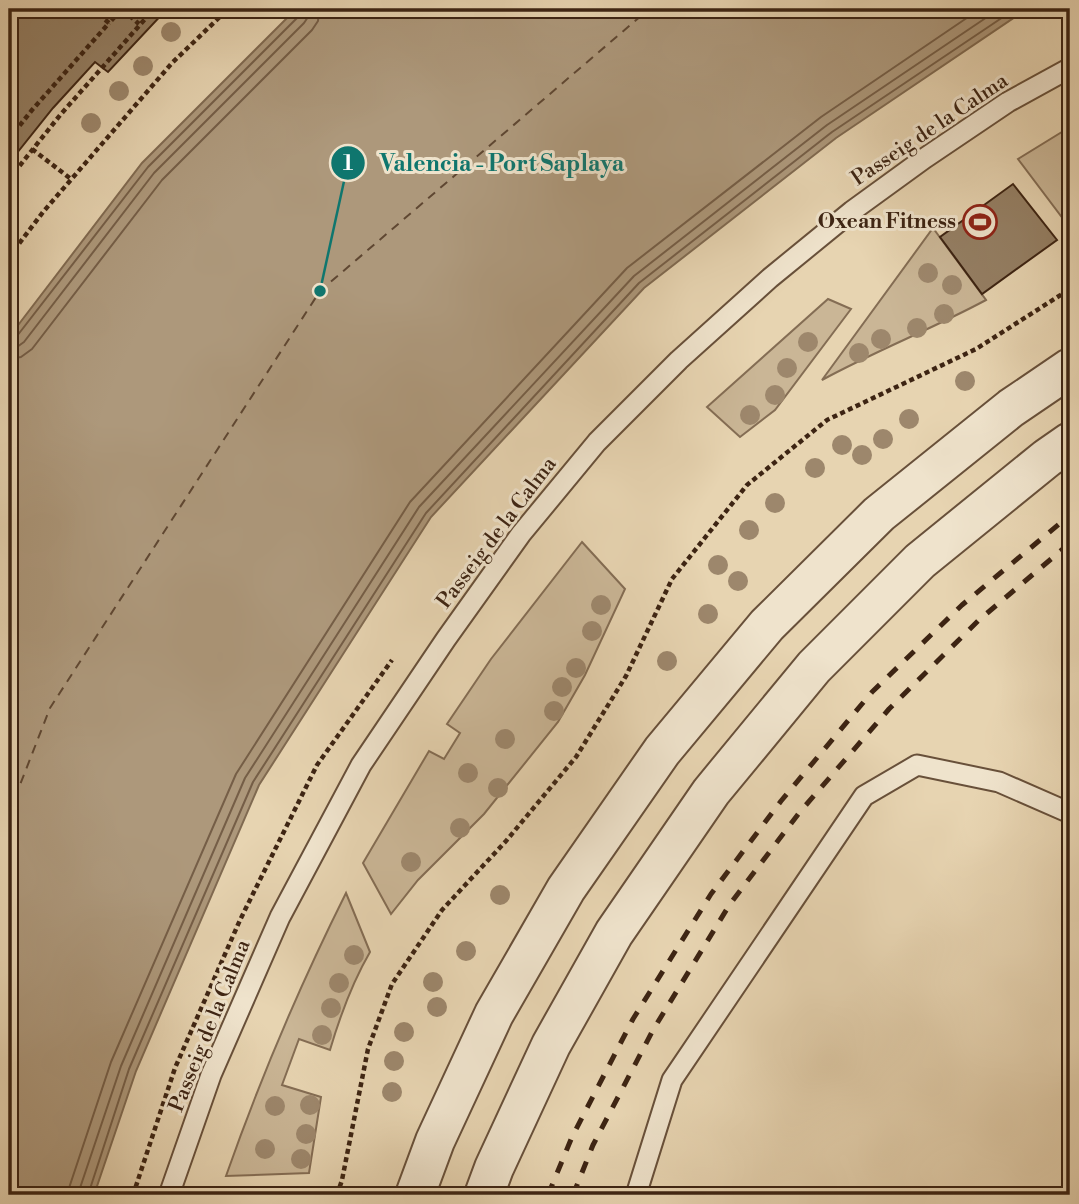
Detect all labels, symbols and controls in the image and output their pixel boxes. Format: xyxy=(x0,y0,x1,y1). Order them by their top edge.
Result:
street label: Passeig de la Calma xyxy=(847,68,1014,192)
callout: Valencia - Port Saplaya xyxy=(331,141,639,185)
text: Valencia - Port Saplaya xyxy=(379,150,625,178)
text: 1 xyxy=(343,151,353,177)
sports icon: Oxean Fitness xyxy=(961,203,999,241)
place label: Oxean Fitness xyxy=(818,209,956,235)
street label: Passeig de la Calma xyxy=(431,452,563,614)
street label: Passeig de la Calma xyxy=(164,936,257,1116)

